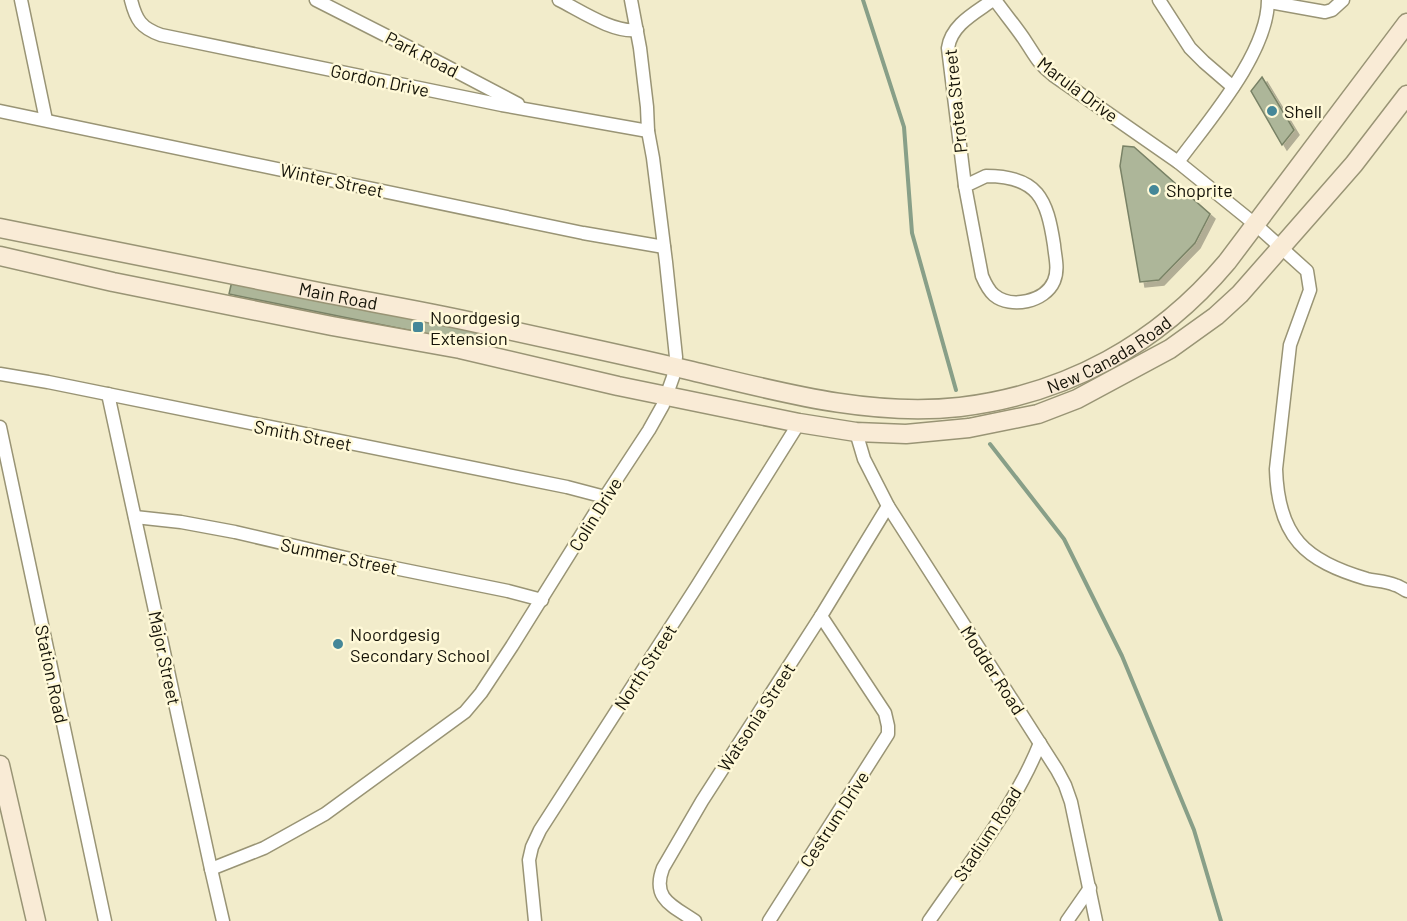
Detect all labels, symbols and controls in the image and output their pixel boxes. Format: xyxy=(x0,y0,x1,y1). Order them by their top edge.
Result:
street label: Park Road xyxy=(382,26,462,82)
street label: Protea Street xyxy=(939,48,971,154)
street label: Marula Drive xyxy=(1033,52,1123,126)
street label: Gordon Drive xyxy=(329,59,431,101)
place label: Shell xyxy=(1284,100,1322,122)
marker: Shell xyxy=(1265,104,1279,118)
street label: Winter Street xyxy=(278,158,386,202)
place label: Shoprite xyxy=(1166,179,1233,201)
marker: Shoprite xyxy=(1147,183,1161,197)
street label: Main Road xyxy=(297,277,379,314)
place label: Noordgesig Extension xyxy=(430,306,520,349)
street label: New Canada Road xyxy=(1044,311,1175,397)
marker: Noordgesig Extension xyxy=(411,320,425,334)
street label: Smith Street xyxy=(252,415,354,455)
street label: Colin Drive xyxy=(564,473,626,555)
street label: Summer Street xyxy=(279,533,399,579)
street label: Major Street xyxy=(144,609,186,707)
street label: North Street xyxy=(609,620,681,714)
street label: Modder Road xyxy=(956,621,1030,719)
street label: Station Road xyxy=(31,623,73,725)
place label: Noordgesig Secondary School xyxy=(350,623,490,666)
marker: Noordgesig Secondary School xyxy=(331,637,345,651)
street label: Watsonia Street xyxy=(713,658,799,776)
street label: Cestrum Drive xyxy=(795,767,873,871)
street label: Stadium Road xyxy=(948,782,1026,886)

